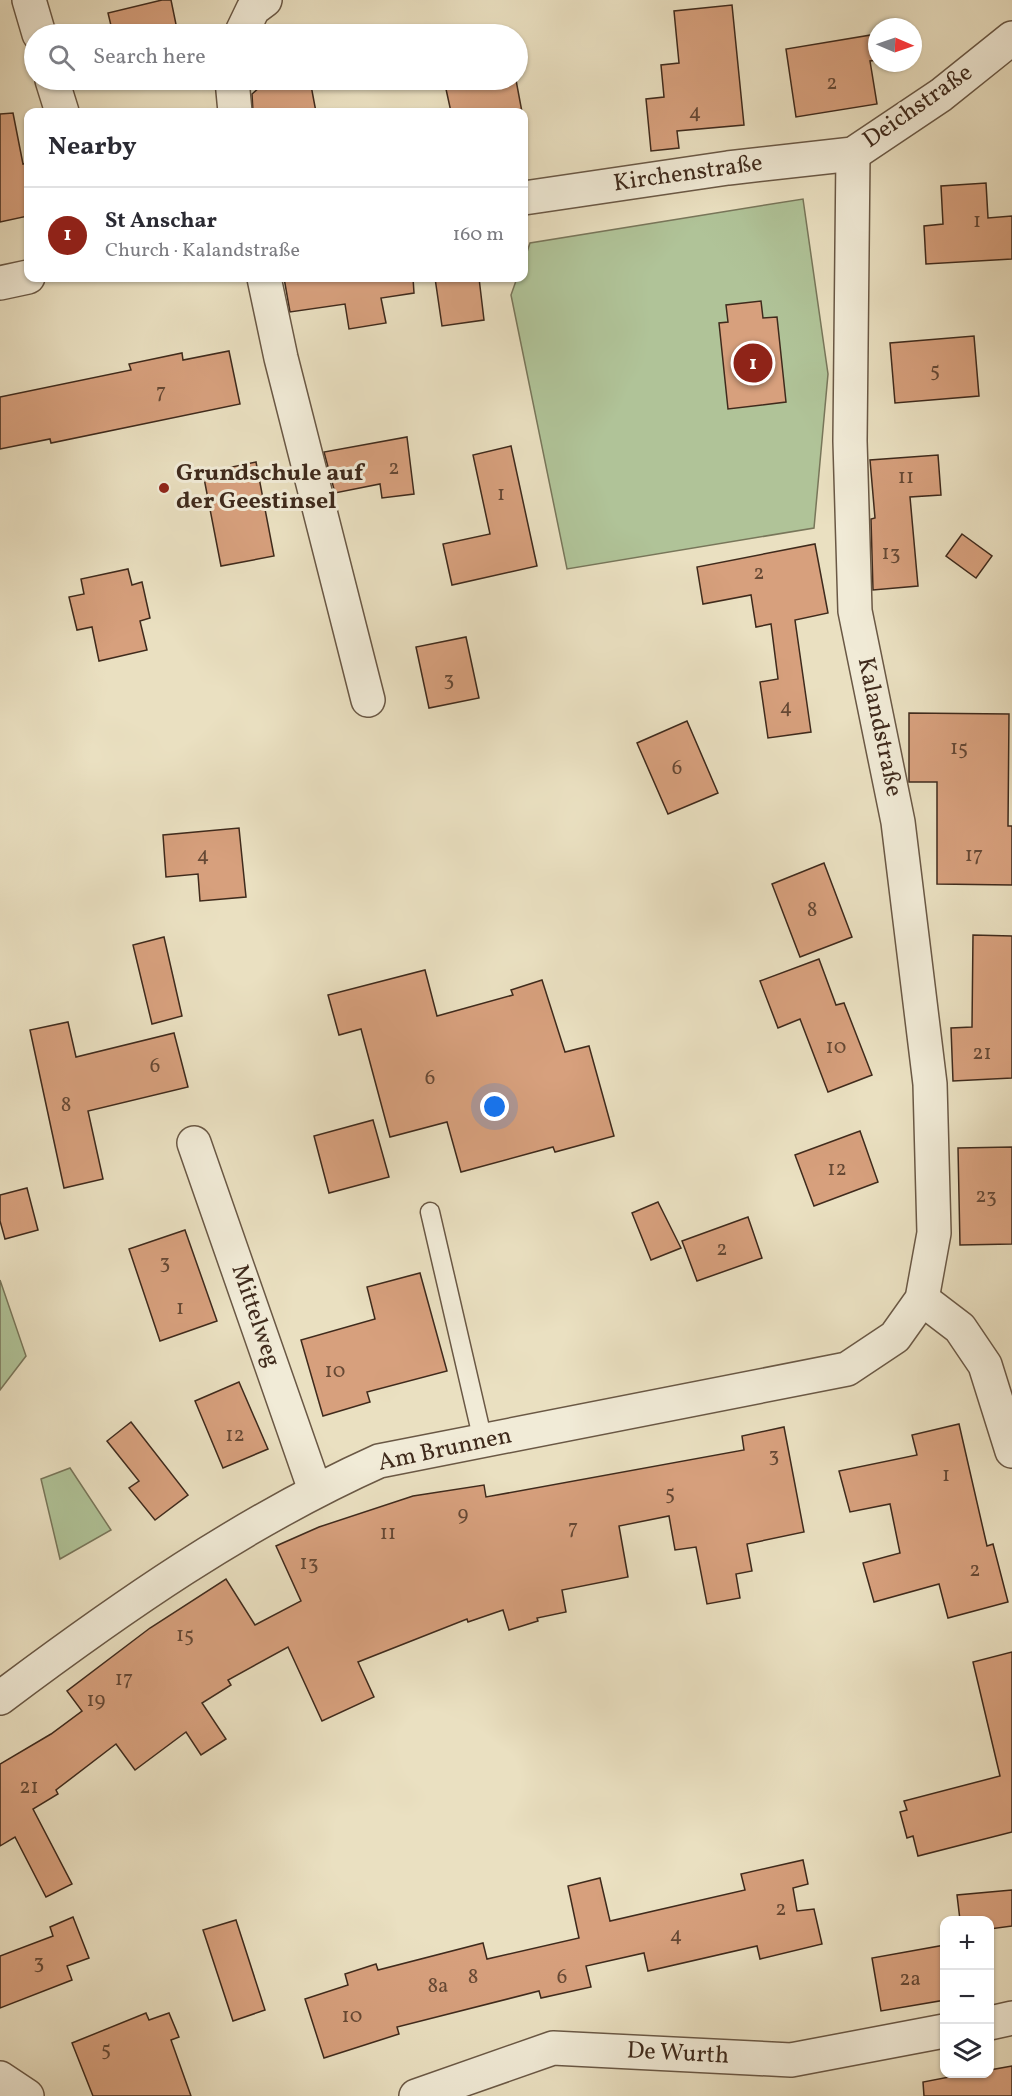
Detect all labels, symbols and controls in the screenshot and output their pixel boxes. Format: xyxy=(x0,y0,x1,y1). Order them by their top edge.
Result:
north arrow xyxy=(868,18,922,72)
search box xyxy=(24,24,528,90)
icon: search xyxy=(45,41,78,74)
text: Search here xyxy=(93,42,206,73)
street label: Deichstraße xyxy=(856,57,980,157)
house number: 2 xyxy=(826,69,838,98)
house number: 4 xyxy=(689,98,701,127)
text: Nearby xyxy=(48,129,137,165)
street label: Kirchenstraße xyxy=(611,147,765,201)
text: St Anschar xyxy=(105,206,217,237)
house number: 1 xyxy=(973,207,981,236)
text: 1 xyxy=(63,221,72,249)
text: 160 m xyxy=(452,221,504,249)
text: Church · Kalandstraße xyxy=(105,237,300,265)
pin: 1 xyxy=(734,340,772,386)
house number: 5 xyxy=(930,356,940,385)
house number: 7 xyxy=(156,378,166,407)
house number: 2 xyxy=(388,454,400,483)
place label: Grundschule auf der Geestinsel xyxy=(176,457,366,519)
house number: 11 xyxy=(898,463,914,492)
house number: 1 xyxy=(497,480,505,509)
marker: Grundschule auf der Geestinsel xyxy=(157,481,171,495)
house number: 13 xyxy=(882,539,900,568)
house number: 2 xyxy=(753,559,765,588)
street label: Kalandstraße xyxy=(848,654,910,800)
house number: 3 xyxy=(444,665,454,694)
house number: 4 xyxy=(780,693,792,722)
house number: 15 xyxy=(950,734,968,763)
house number: 6 xyxy=(672,754,682,783)
house number: 4 xyxy=(197,841,209,870)
house number: 17 xyxy=(965,841,983,870)
house number: 8 xyxy=(807,896,817,925)
house number: 10 xyxy=(826,1033,846,1062)
house number: 21 xyxy=(972,1039,992,1068)
house number: 6 xyxy=(150,1052,160,1081)
house number: 6 xyxy=(425,1064,435,1093)
house number: 8 xyxy=(61,1091,71,1120)
your location xyxy=(480,1092,509,1121)
house number: 12 xyxy=(827,1155,847,1184)
house number: 23 xyxy=(975,1182,997,1211)
house number: 2 xyxy=(716,1235,728,1264)
house number: 3 xyxy=(160,1248,170,1277)
street label: Mittelweg xyxy=(222,1260,288,1372)
house number: 1 xyxy=(176,1294,184,1323)
house number: 10 xyxy=(325,1357,345,1386)
street label: Am Brunnen xyxy=(375,1419,515,1481)
house number: 12 xyxy=(225,1421,245,1450)
house number: 3 xyxy=(769,1441,779,1470)
house number: 1 xyxy=(942,1461,950,1490)
house number: 5 xyxy=(665,1479,675,1508)
house number: 9 xyxy=(458,1500,469,1529)
house number: 7 xyxy=(568,1514,578,1543)
house number: 11 xyxy=(380,1519,396,1548)
house number: 13 xyxy=(300,1549,318,1578)
house number: 2 xyxy=(969,1556,981,1585)
house number: 15 xyxy=(176,1621,194,1650)
house number: 17 xyxy=(115,1665,133,1694)
house number: 19 xyxy=(86,1686,106,1715)
house number: 21 xyxy=(19,1773,39,1802)
house number: 2 xyxy=(775,1895,787,1924)
map controls xyxy=(940,1916,994,2078)
button: + xyxy=(940,1916,994,1970)
house number: 4 xyxy=(670,1921,682,1950)
house number: 3 xyxy=(34,1948,44,1977)
house number: 8 xyxy=(468,1963,478,1992)
house number: 6 xyxy=(557,1963,567,1992)
house number: 2a xyxy=(899,1965,921,1994)
button: − xyxy=(940,1970,994,2024)
house number: 8a xyxy=(427,1972,449,2001)
house number: 10 xyxy=(342,2002,362,2031)
button: layers xyxy=(940,2024,994,2078)
street label: De Wurth xyxy=(626,2034,730,2074)
house number: 5 xyxy=(101,2035,111,2064)

